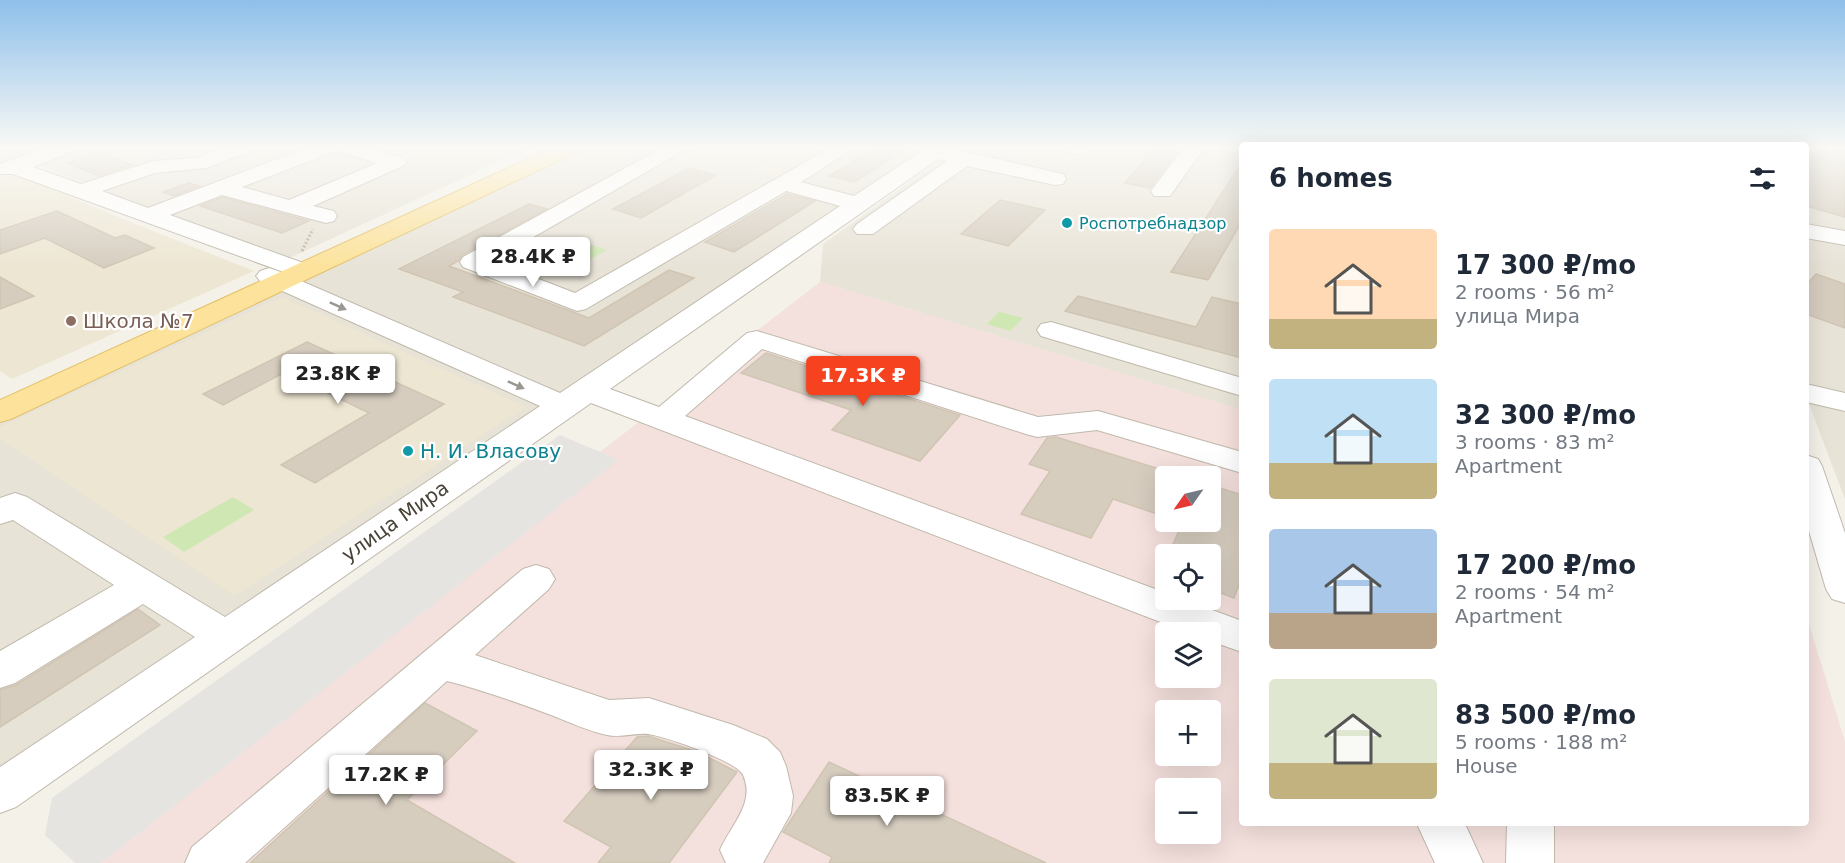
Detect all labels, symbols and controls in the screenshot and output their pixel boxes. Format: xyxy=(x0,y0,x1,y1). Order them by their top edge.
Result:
icon: filters xyxy=(1746,162,1779,195)
text: 6 homes xyxy=(1269,163,1393,193)
place label: Роспотребнадзор xyxy=(1079,214,1226,233)
marker: Роспотребнадзор xyxy=(1060,216,1074,230)
pin: 28.4K ₽ xyxy=(478,237,588,288)
text: 28.4K ₽ xyxy=(490,244,576,268)
text: 17 300 ₽/mo xyxy=(1455,250,1636,280)
icon: home xyxy=(1317,253,1389,325)
text: 2 rooms · 56 m² xyxy=(1455,280,1615,304)
one-way arrow xyxy=(329,301,346,310)
text: улица Мира xyxy=(1455,304,1580,328)
place label: Школа №7 xyxy=(83,309,194,333)
marker: Школа №7 xyxy=(64,314,78,328)
pin: 23.8K ₽ xyxy=(283,354,393,405)
pin: 17.3K ₽ xyxy=(808,356,918,407)
text: 23.8K ₽ xyxy=(295,361,381,385)
text: 17.3K ₽ xyxy=(820,363,906,387)
one-way arrow xyxy=(507,380,525,390)
text: 32 300 ₽/mo xyxy=(1455,400,1636,430)
icon: home xyxy=(1317,403,1389,475)
text: 3 rooms · 83 m² xyxy=(1455,430,1615,454)
place label: Н. И. Власову xyxy=(420,439,561,463)
marker: Н. И. Власову xyxy=(401,444,415,458)
text: Apartment xyxy=(1455,454,1562,478)
north arrow xyxy=(1155,466,1221,532)
map controls xyxy=(1155,466,1221,844)
street label: улица Мира xyxy=(337,475,453,567)
button: locate xyxy=(1155,544,1221,610)
text: 17 200 ₽/mo xyxy=(1455,550,1636,580)
icon: home xyxy=(1317,553,1389,625)
text: 2 rooms · 54 m² xyxy=(1455,580,1615,604)
text: Apartment xyxy=(1455,604,1562,628)
button: layers xyxy=(1155,622,1221,688)
button: + xyxy=(1155,700,1221,766)
text: 83 500 ₽/mo xyxy=(1455,700,1636,730)
icon: home xyxy=(1317,703,1389,775)
text: 5 rooms · 188 m² xyxy=(1455,730,1627,754)
pin: 32.3K ₽ xyxy=(596,750,706,801)
text: House xyxy=(1455,754,1518,778)
pin: 17.2K ₽ xyxy=(331,755,441,806)
text: 32.3K ₽ xyxy=(608,757,694,781)
text: 17.2K ₽ xyxy=(343,762,429,786)
pin: 83.5K ₽ xyxy=(832,776,942,827)
button: − xyxy=(1155,778,1221,844)
text: 83.5K ₽ xyxy=(844,783,930,807)

